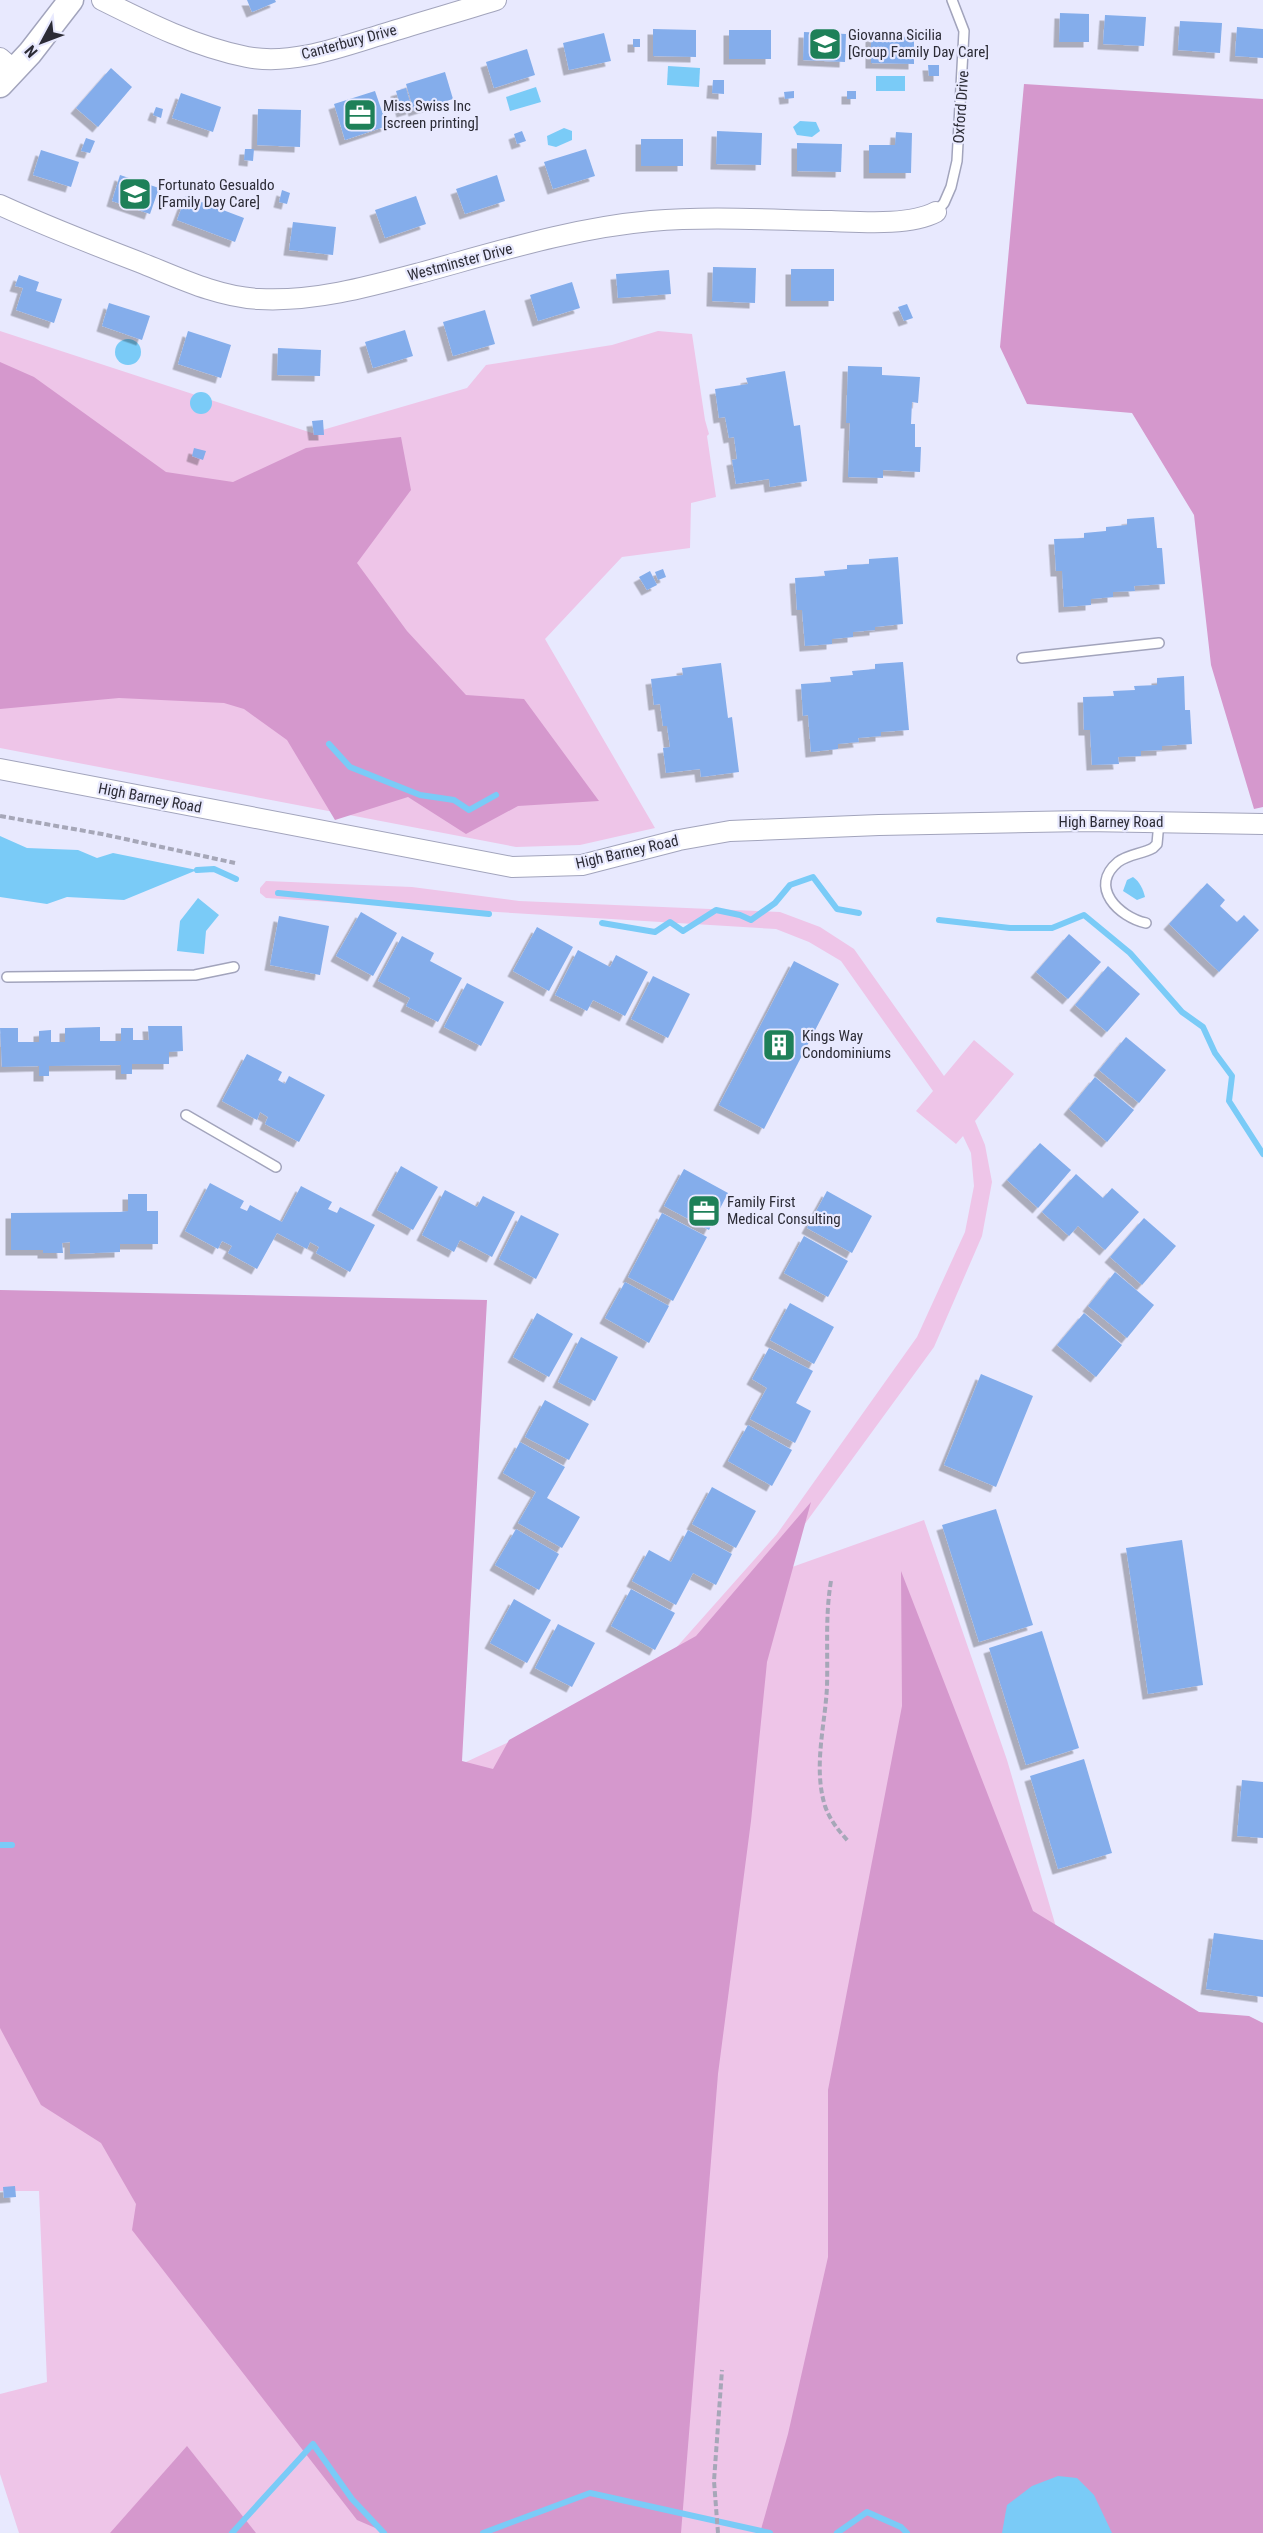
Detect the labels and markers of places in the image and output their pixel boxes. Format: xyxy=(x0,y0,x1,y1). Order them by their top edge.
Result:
school or university icon: Giovanna Sicilia [Group Family Day Care] xyxy=(807,26,843,62)
place label: Giovanna Sicilia [Group Family Day Care] xyxy=(848,26,989,61)
office icon: Miss Swiss Inc [screen printing] xyxy=(342,97,378,133)
place label: Miss Swiss Inc [screen printing] xyxy=(383,97,479,132)
school or university icon: Fortunato Gesualdo [Family Day Care] xyxy=(117,176,153,212)
place label: Fortunato Gesualdo [Family Day Care] xyxy=(158,176,275,211)
building icon: Kings Way Condominiums xyxy=(761,1027,797,1063)
place label: Kings Way Condominiums xyxy=(802,1027,891,1062)
office icon: Family First Medical Consulting xyxy=(686,1193,722,1229)
place label: Family First Medical Consulting xyxy=(727,1193,841,1228)

